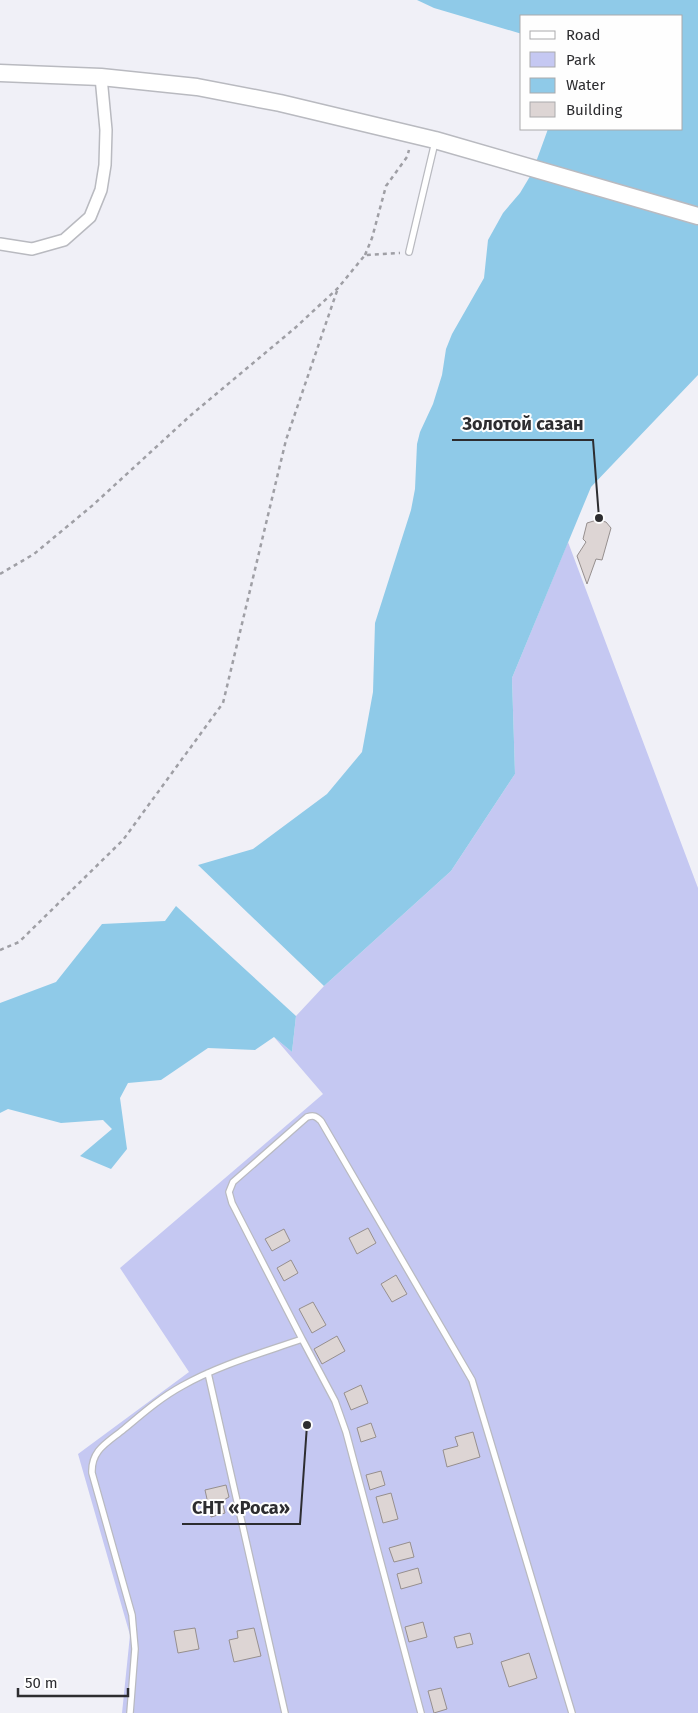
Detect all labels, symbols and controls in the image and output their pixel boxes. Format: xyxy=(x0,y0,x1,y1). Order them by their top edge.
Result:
legend xyxy=(520,15,683,130)
text: Road xyxy=(566,26,601,44)
text: Park xyxy=(566,51,596,69)
text: Water xyxy=(566,76,605,94)
text: Building xyxy=(566,101,622,119)
callout: Золотой сазан xyxy=(452,407,593,440)
text: Золотой сазан xyxy=(461,413,584,435)
callout: СНТ «Роса» xyxy=(182,1491,300,1524)
text: СНТ «Роса» xyxy=(192,1497,290,1519)
scale bar xyxy=(18,1666,128,1698)
text: 50 m xyxy=(25,1674,58,1692)

